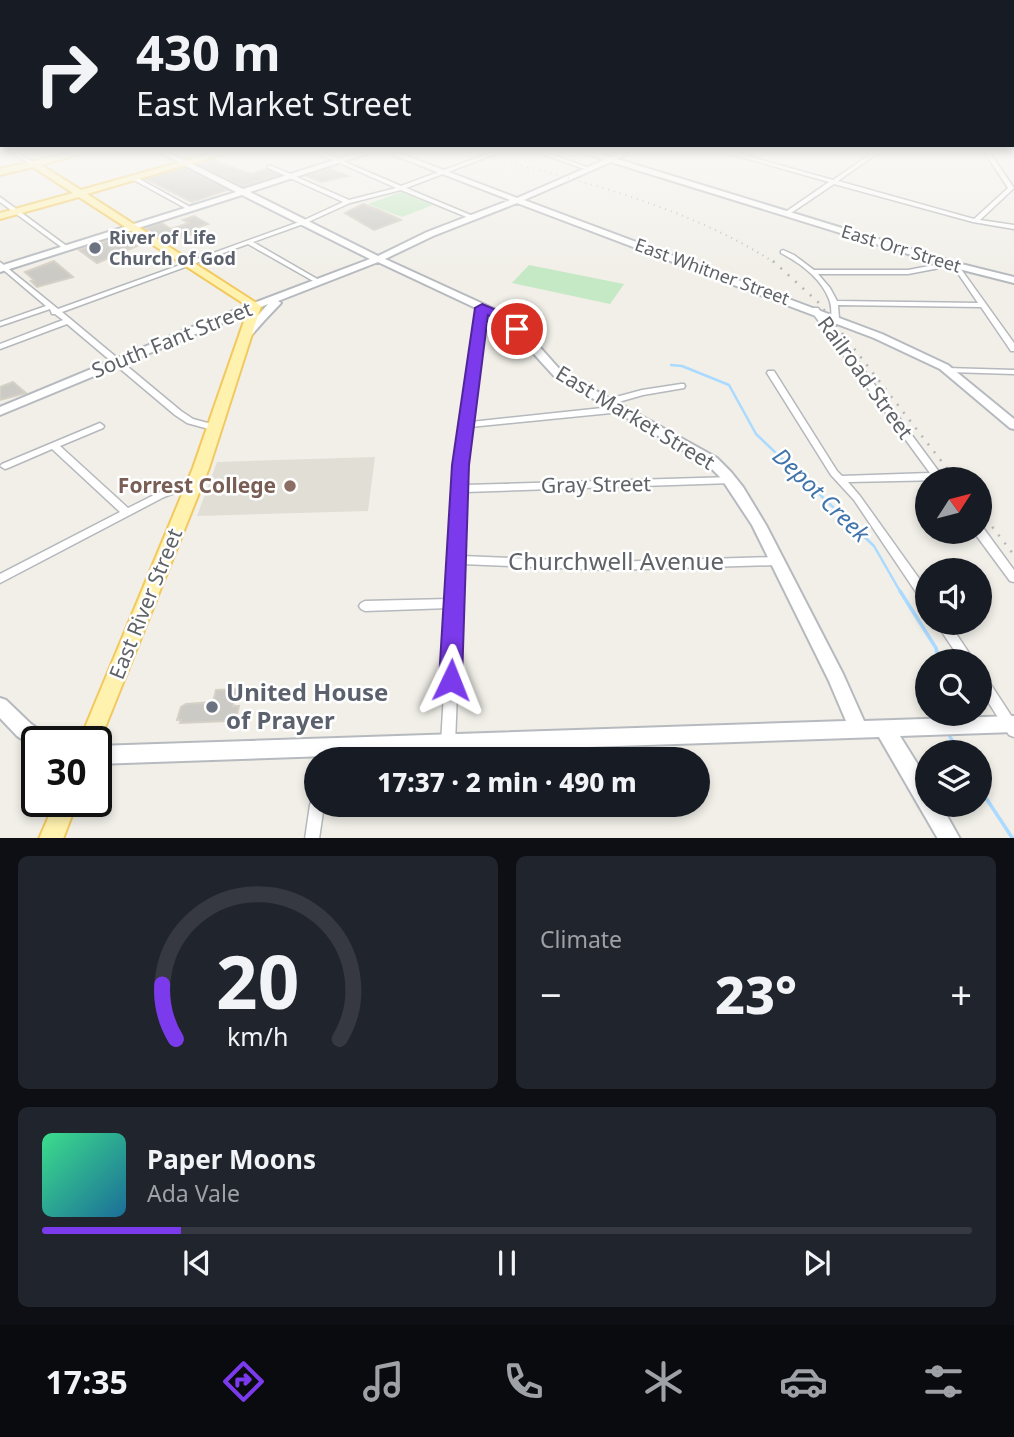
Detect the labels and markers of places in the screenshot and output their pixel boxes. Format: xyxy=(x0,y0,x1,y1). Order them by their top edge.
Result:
place label: River of Life Church of God xyxy=(109,225,236,270)
marker: River of Life Church of God xyxy=(87,240,103,256)
pin xyxy=(487,299,547,359)
place label: Forrest College xyxy=(118,471,276,499)
marker: Forrest College xyxy=(282,478,298,494)
place label: United House of Prayer xyxy=(226,675,388,736)
marker: United House of Prayer xyxy=(204,699,220,715)

